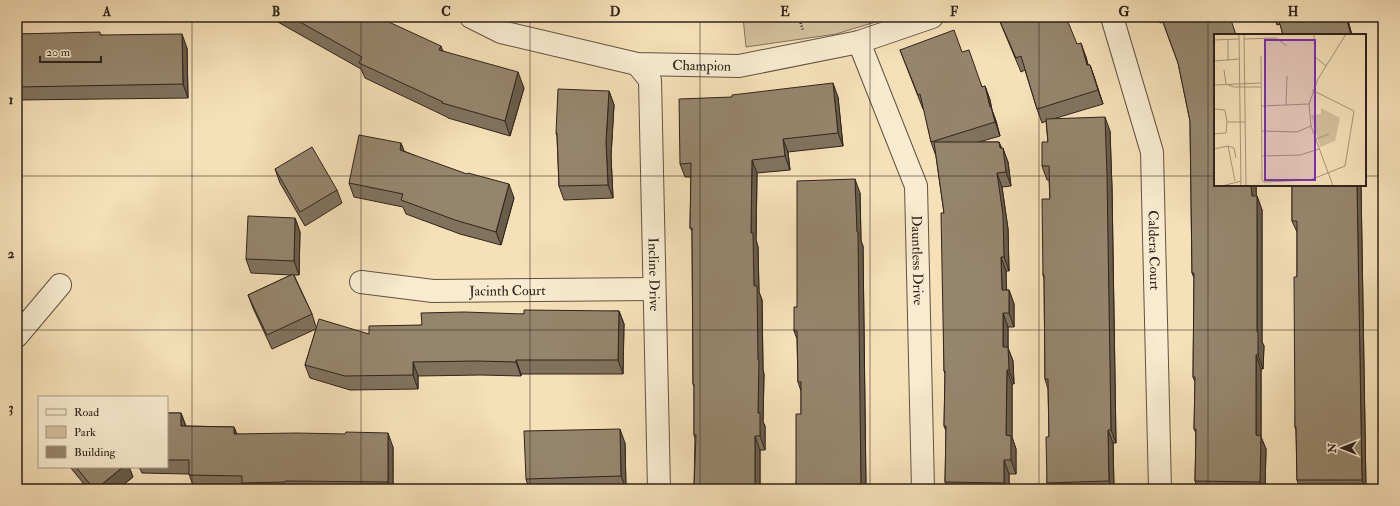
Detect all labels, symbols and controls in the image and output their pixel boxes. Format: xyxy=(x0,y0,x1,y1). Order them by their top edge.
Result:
text: A xyxy=(102,4,112,20)
text: B xyxy=(272,4,280,20)
text: C xyxy=(441,4,451,20)
text: D xyxy=(610,4,621,20)
text: E xyxy=(780,4,790,20)
text: F xyxy=(950,4,959,20)
text: G xyxy=(1119,4,1130,20)
text: H xyxy=(1288,4,1299,20)
inset map xyxy=(1214,34,1366,186)
scale bar xyxy=(40,38,101,64)
text: 20 m xyxy=(46,45,71,60)
street label: Champion xyxy=(672,56,731,75)
text: 1 xyxy=(9,92,14,108)
street label: Caldera Court xyxy=(1145,210,1164,291)
street label: Dauntless Drive xyxy=(908,215,927,306)
street label: Incline Drive xyxy=(645,237,664,312)
text: 2 xyxy=(8,246,15,262)
street label: Jacinth Court xyxy=(468,281,546,299)
legend xyxy=(38,396,168,468)
text: 3 xyxy=(9,400,14,416)
text: Road xyxy=(74,405,99,420)
text: Park xyxy=(74,425,96,440)
north arrow xyxy=(1322,428,1362,468)
text: N xyxy=(1326,442,1339,454)
text: Building xyxy=(74,445,117,460)

